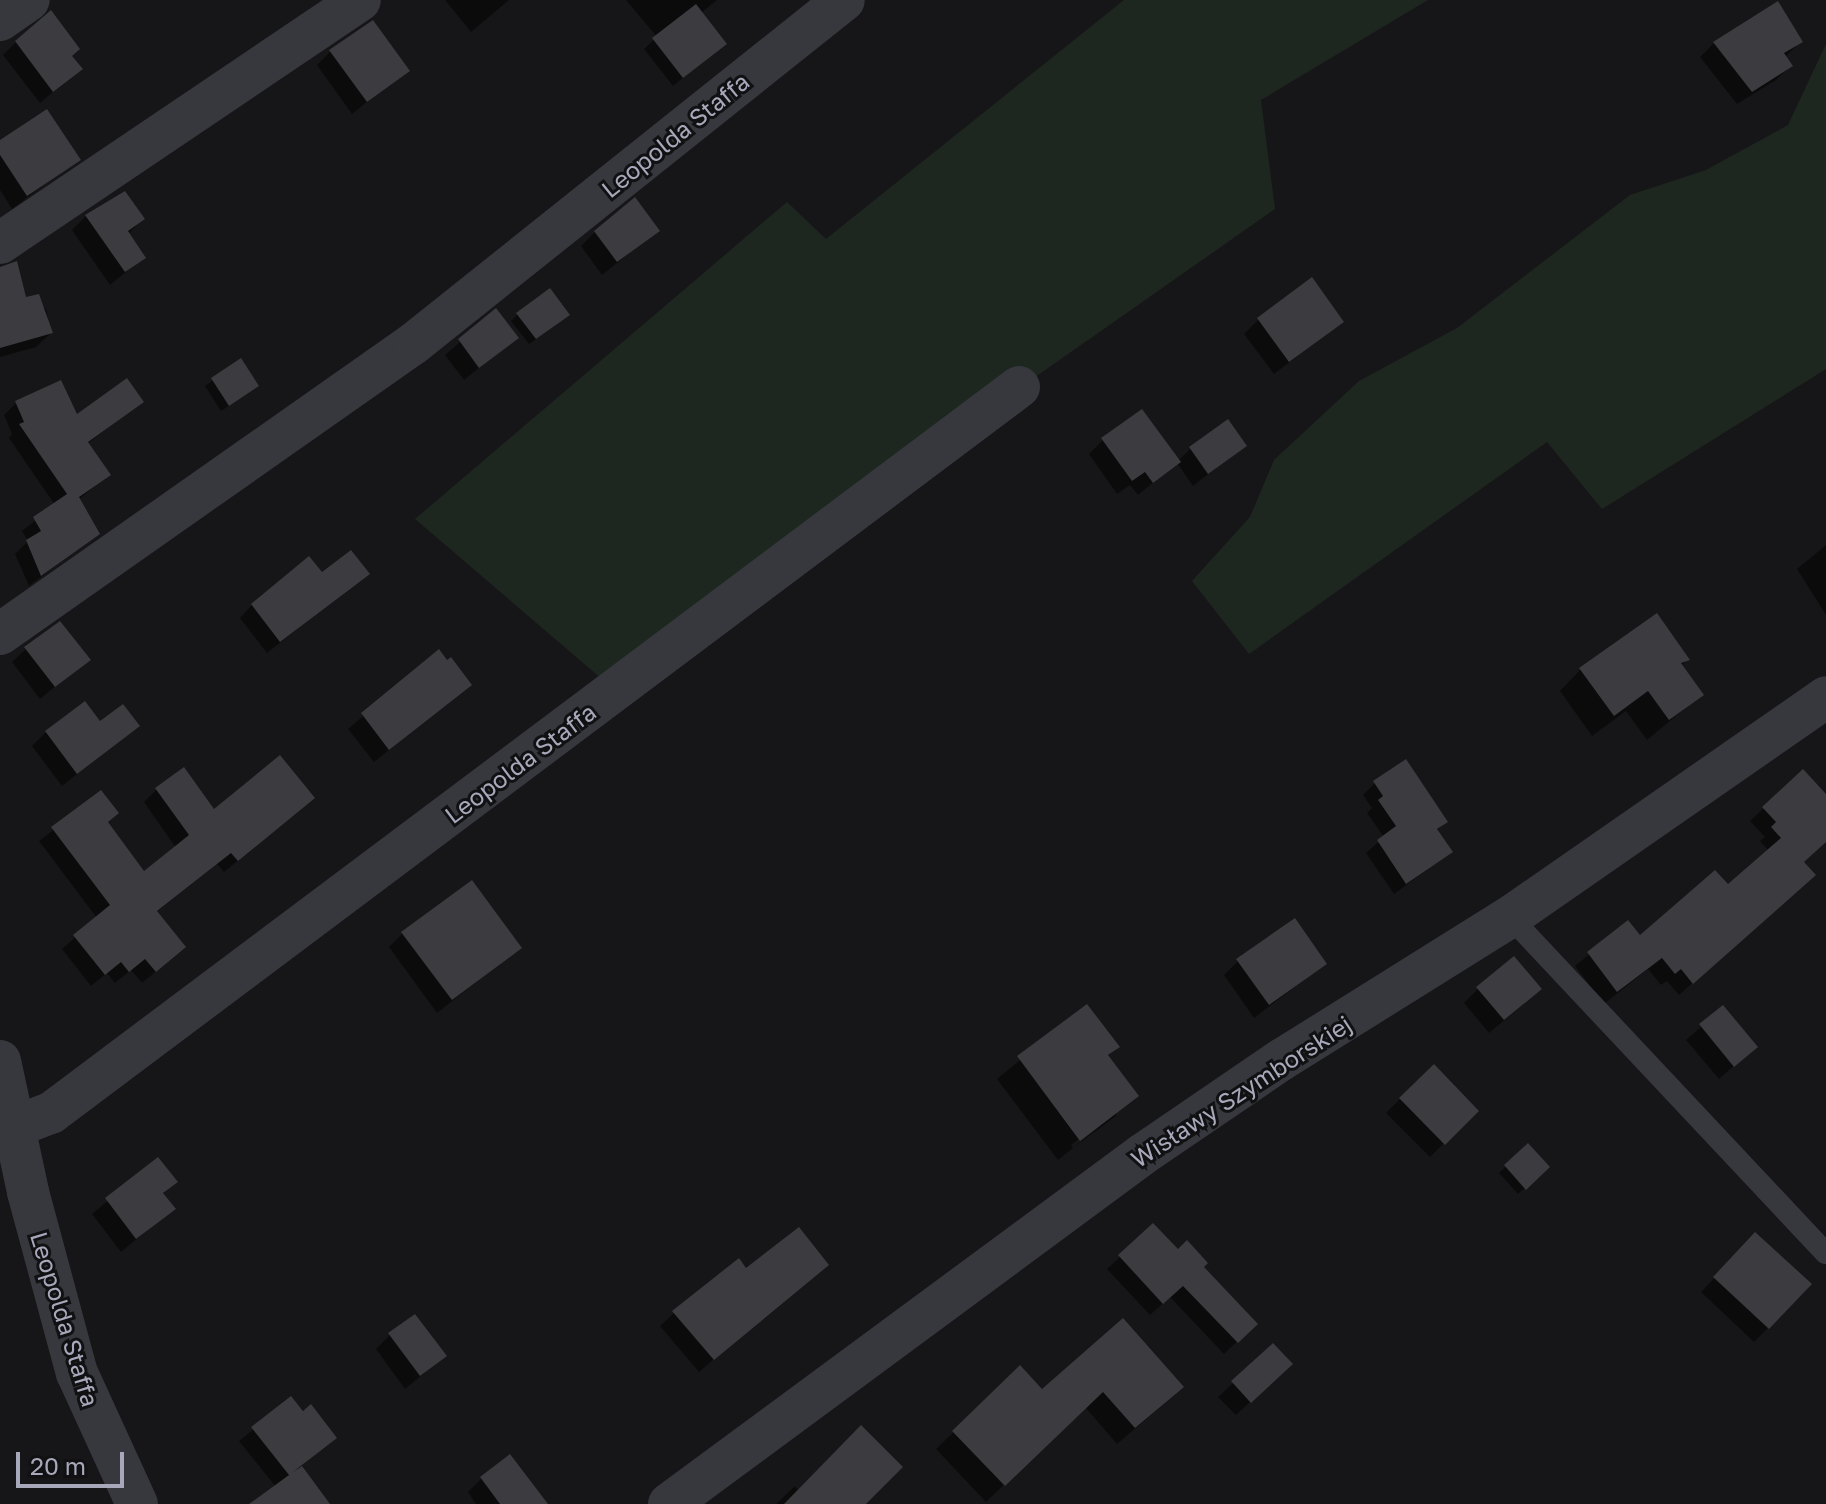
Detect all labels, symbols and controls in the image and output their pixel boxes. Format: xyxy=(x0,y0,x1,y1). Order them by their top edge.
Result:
street label: Leopolda Staffa xyxy=(595,67,755,203)
street label: Leopolda Staffa xyxy=(439,697,601,829)
street label: Wisławy Szymborskiej xyxy=(1125,1009,1357,1173)
street label: Leopolda Staffa xyxy=(25,1228,105,1410)
scale bar xyxy=(20,1436,128,1486)
text: 20 m xyxy=(30,1451,86,1480)

